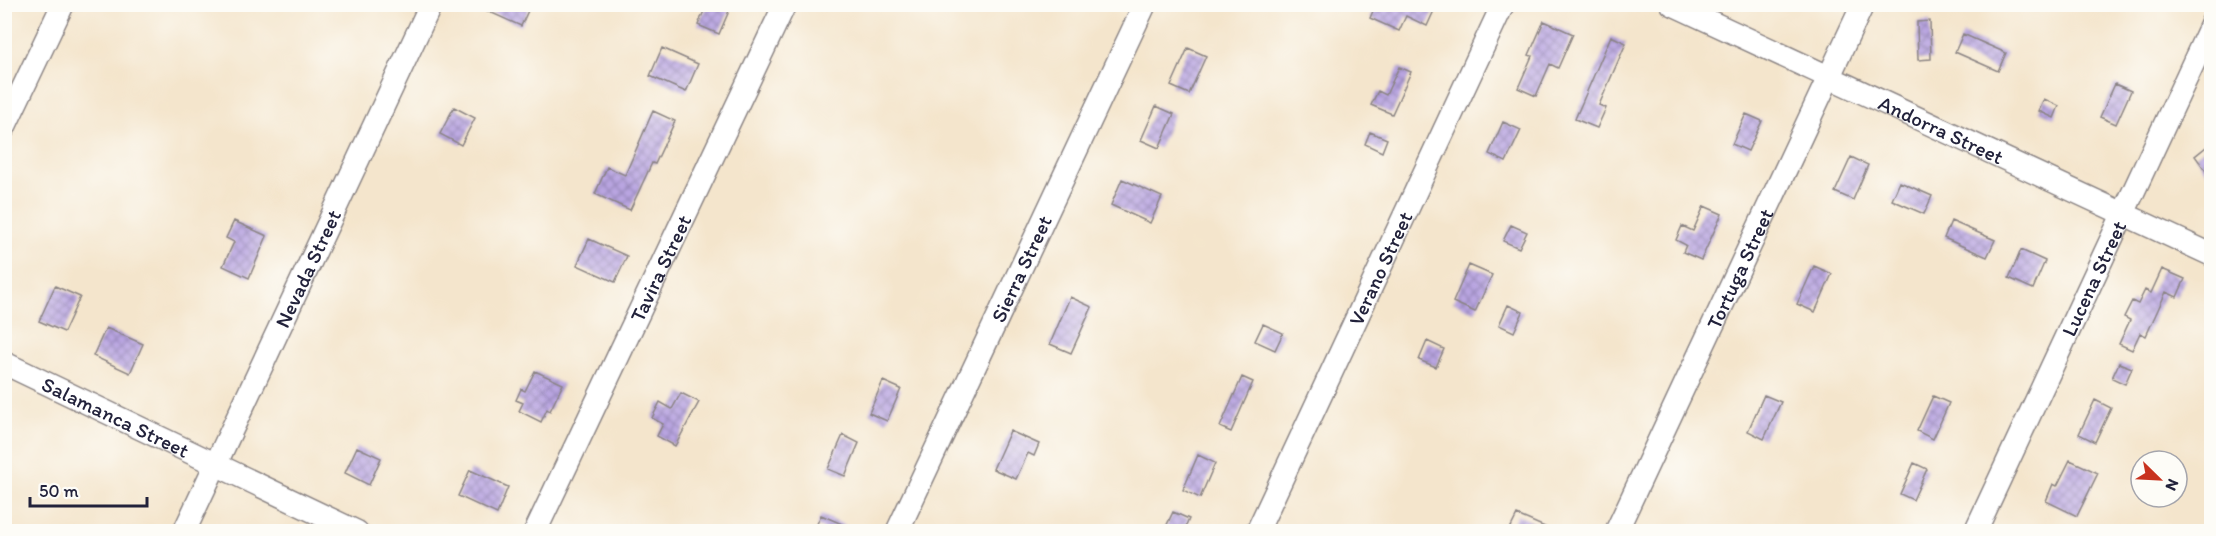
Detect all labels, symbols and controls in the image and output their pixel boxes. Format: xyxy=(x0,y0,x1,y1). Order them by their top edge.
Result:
street label: Andorra Street xyxy=(1875,89,2008,169)
street label: Tortuga Street xyxy=(1700,204,1778,333)
street label: Nevada Street xyxy=(269,205,346,331)
street label: Verano Street xyxy=(1343,207,1417,329)
street label: Tavira Street xyxy=(624,211,696,325)
street label: Sierra Street xyxy=(985,211,1057,326)
street label: Lucena Street xyxy=(2056,216,2131,340)
street label: Salamanca Street xyxy=(38,371,194,462)
north arrow xyxy=(2129,449,2189,509)
scale bar xyxy=(30,470,147,508)
text: N xyxy=(2161,476,2183,494)
text: 50 m xyxy=(39,480,79,502)

